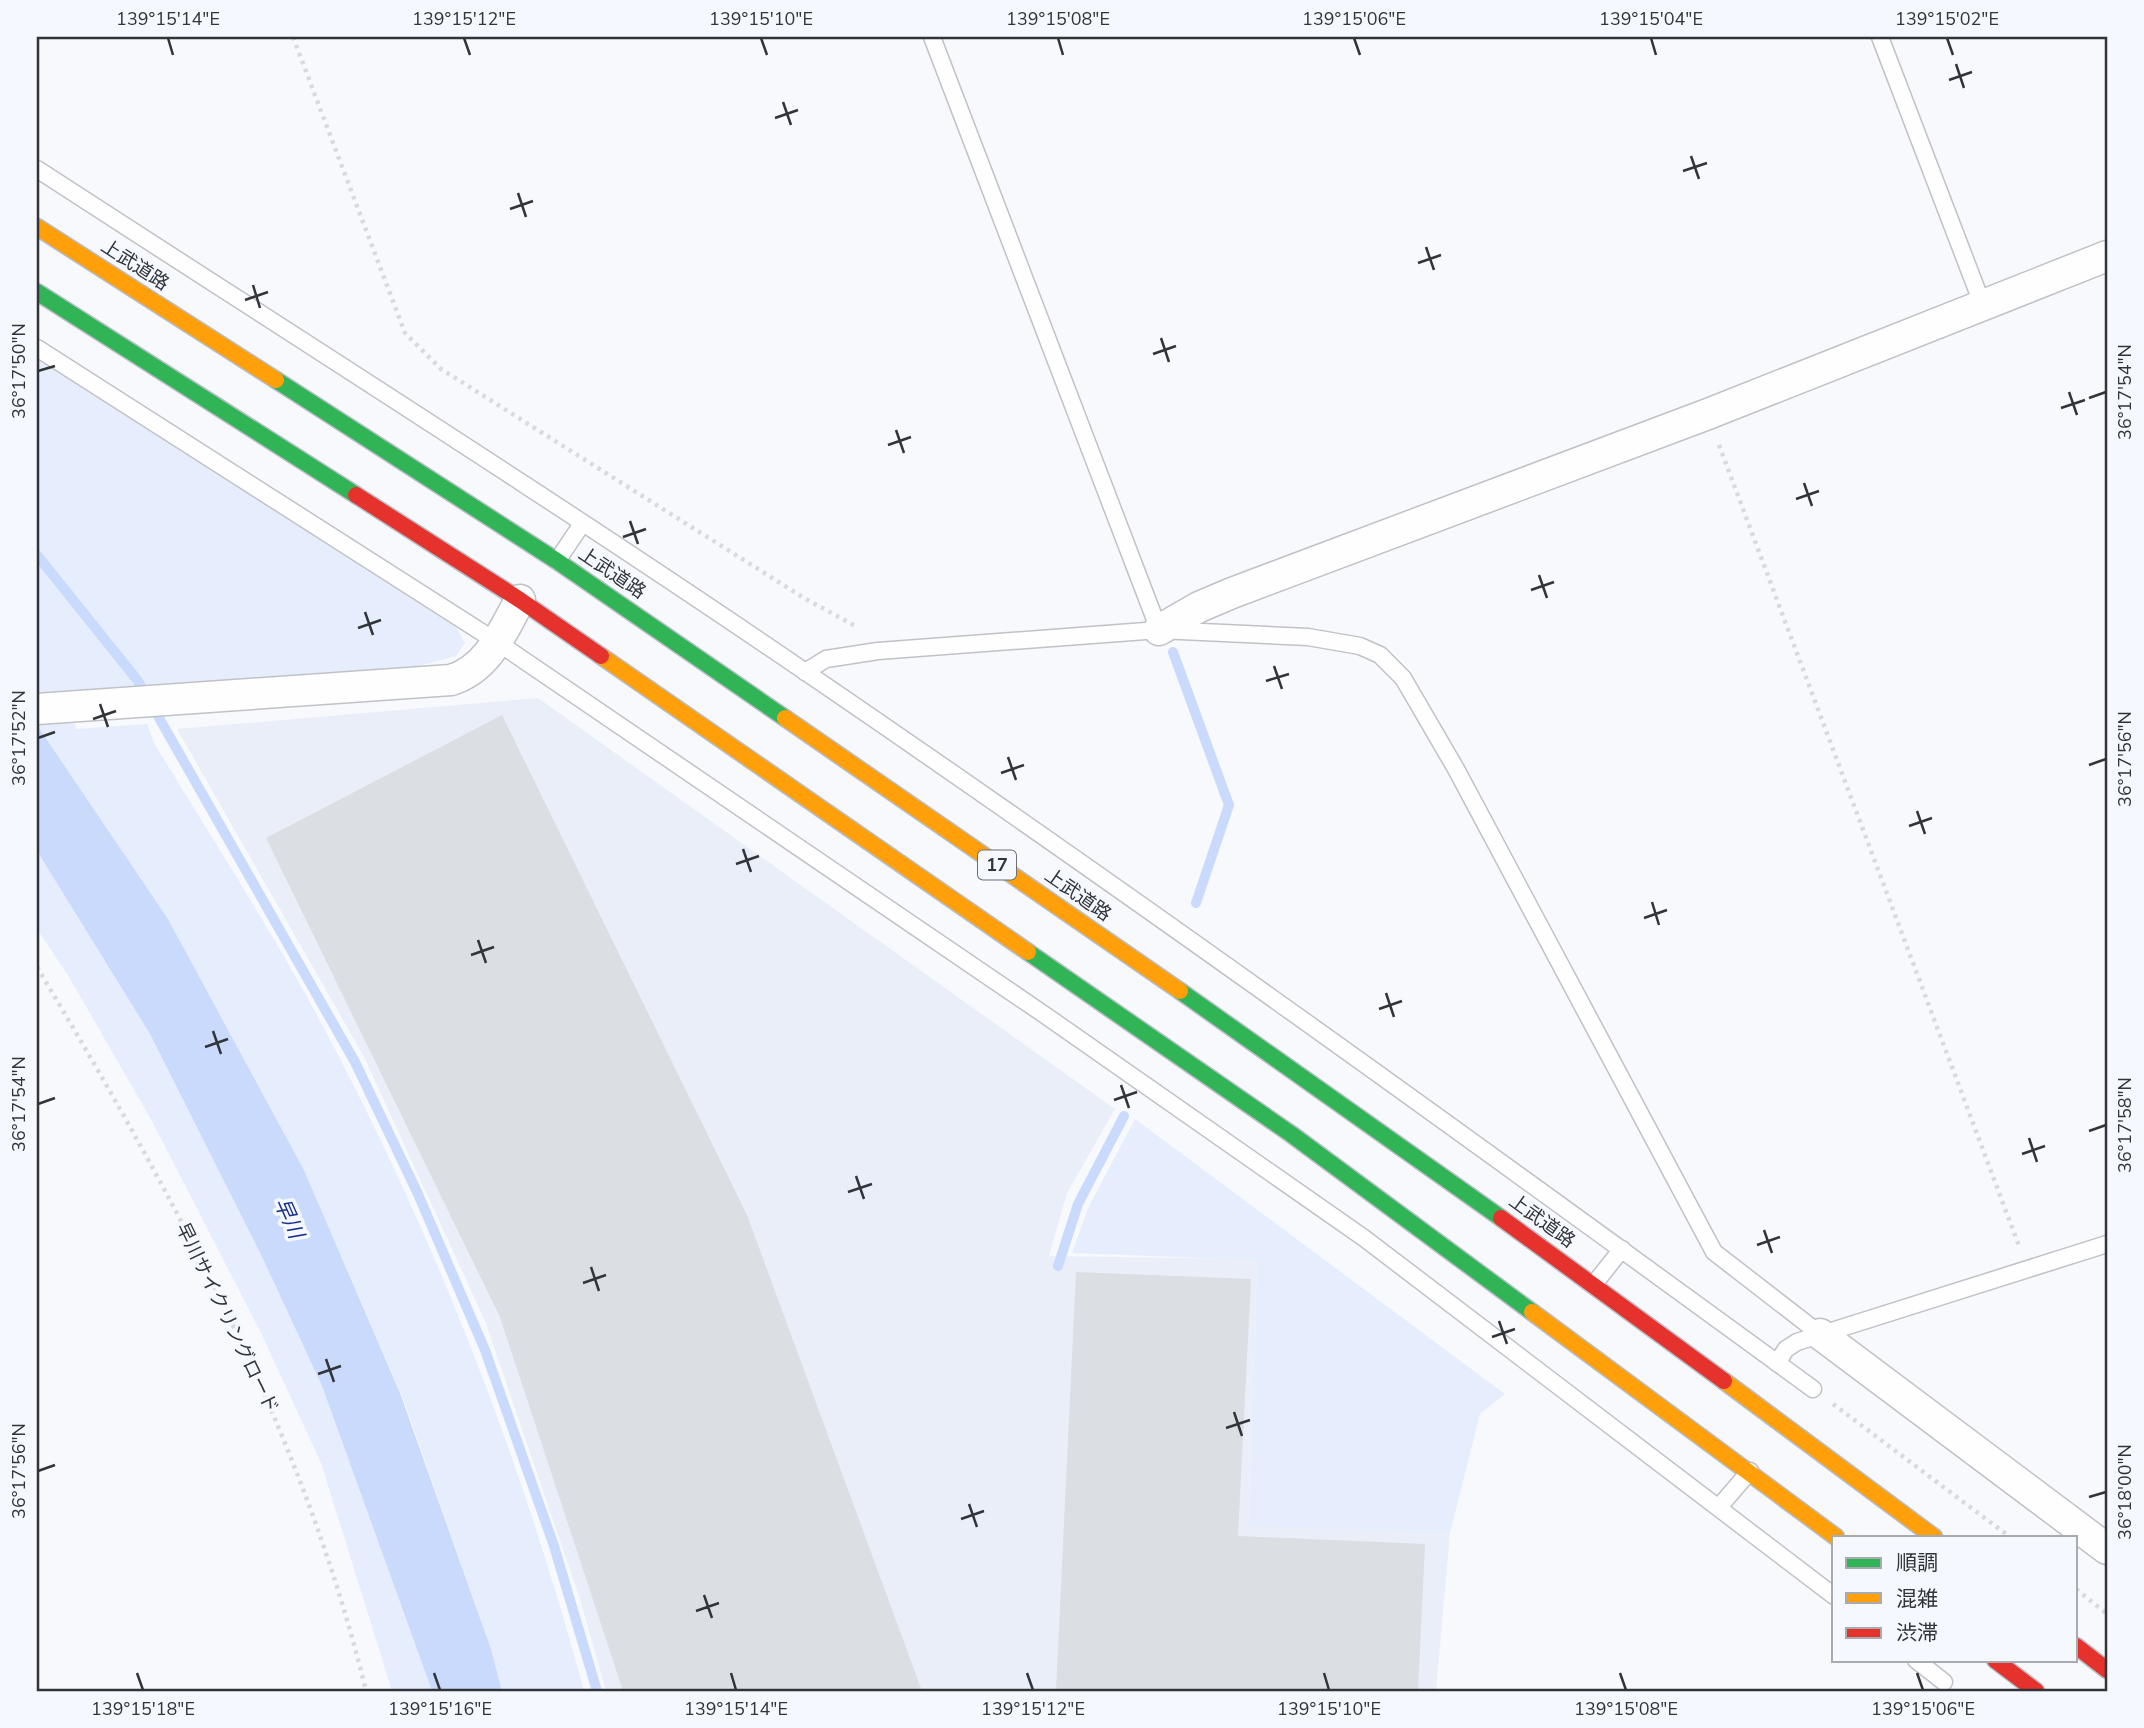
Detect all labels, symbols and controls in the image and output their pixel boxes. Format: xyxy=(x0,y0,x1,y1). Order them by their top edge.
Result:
text: 139°15'14"E xyxy=(116,7,220,31)
text: 139°15'12"E xyxy=(412,7,516,31)
text: 139°15'10"E xyxy=(709,7,813,31)
text: 139°15'08"E xyxy=(1006,7,1110,31)
text: 139°15'06"E xyxy=(1302,7,1406,31)
text: 139°15'04"E xyxy=(1599,7,1703,31)
text: 139°15'02"E xyxy=(1895,7,1999,31)
street label: 上武道路 xyxy=(96,233,174,297)
text: 36°17'50"N xyxy=(7,323,31,419)
text: 36°17'54"N xyxy=(2113,344,2137,440)
street label: 上武道路 xyxy=(573,541,651,605)
text: 36°17'52"N xyxy=(7,690,31,786)
text: 36°17'56"N xyxy=(2113,711,2137,807)
road number: 17 xyxy=(978,850,1016,880)
street label: 上武道路 xyxy=(1039,863,1117,927)
text: 36°17'54"N xyxy=(7,1056,31,1152)
text: 36°17'58"N xyxy=(2113,1077,2137,1173)
street label: 上武道路 xyxy=(1504,1188,1580,1254)
water label: 早川 xyxy=(268,1193,311,1245)
street label: 早川サイクリングロード xyxy=(170,1219,284,1417)
text: 36°17'56"N xyxy=(7,1423,31,1519)
text: 36°18'00"N xyxy=(2113,1444,2137,1540)
legend xyxy=(1832,1536,2078,1662)
text: 順調 xyxy=(1896,1549,1938,1577)
text: 混雑 xyxy=(1896,1585,1938,1613)
text: 渋滞 xyxy=(1896,1619,1938,1647)
text: 139°15'18"E xyxy=(91,1697,195,1721)
text: 139°15'16"E xyxy=(388,1697,492,1721)
text: 139°15'14"E xyxy=(684,1697,788,1721)
text: 139°15'12"E xyxy=(981,1697,1085,1721)
text: 139°15'10"E xyxy=(1277,1697,1381,1721)
text: 139°15'08"E xyxy=(1574,1697,1678,1721)
text: 139°15'06"E xyxy=(1871,1697,1975,1721)

